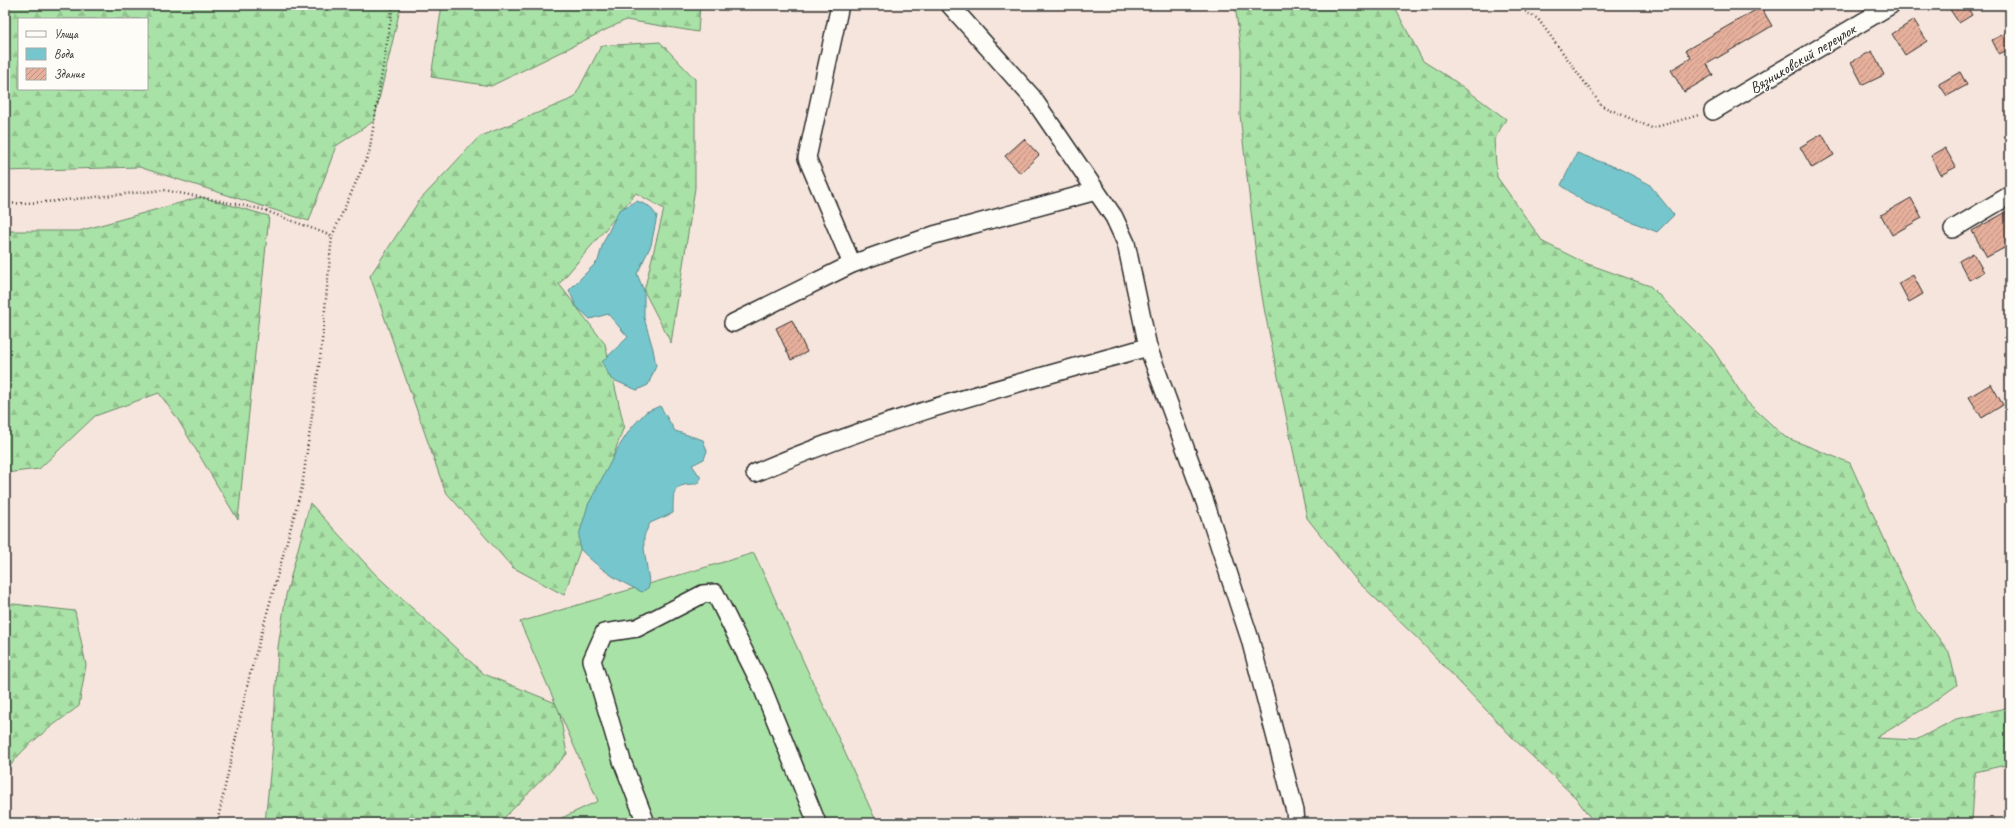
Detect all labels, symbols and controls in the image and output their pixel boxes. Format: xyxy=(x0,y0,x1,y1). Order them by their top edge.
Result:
legend xyxy=(18,18,148,90)
street label: Вязниковский переулок xyxy=(1746,18,1861,98)
text: Улица xyxy=(54,26,79,42)
text: Вода xyxy=(54,46,75,62)
text: Здание xyxy=(54,66,85,82)

